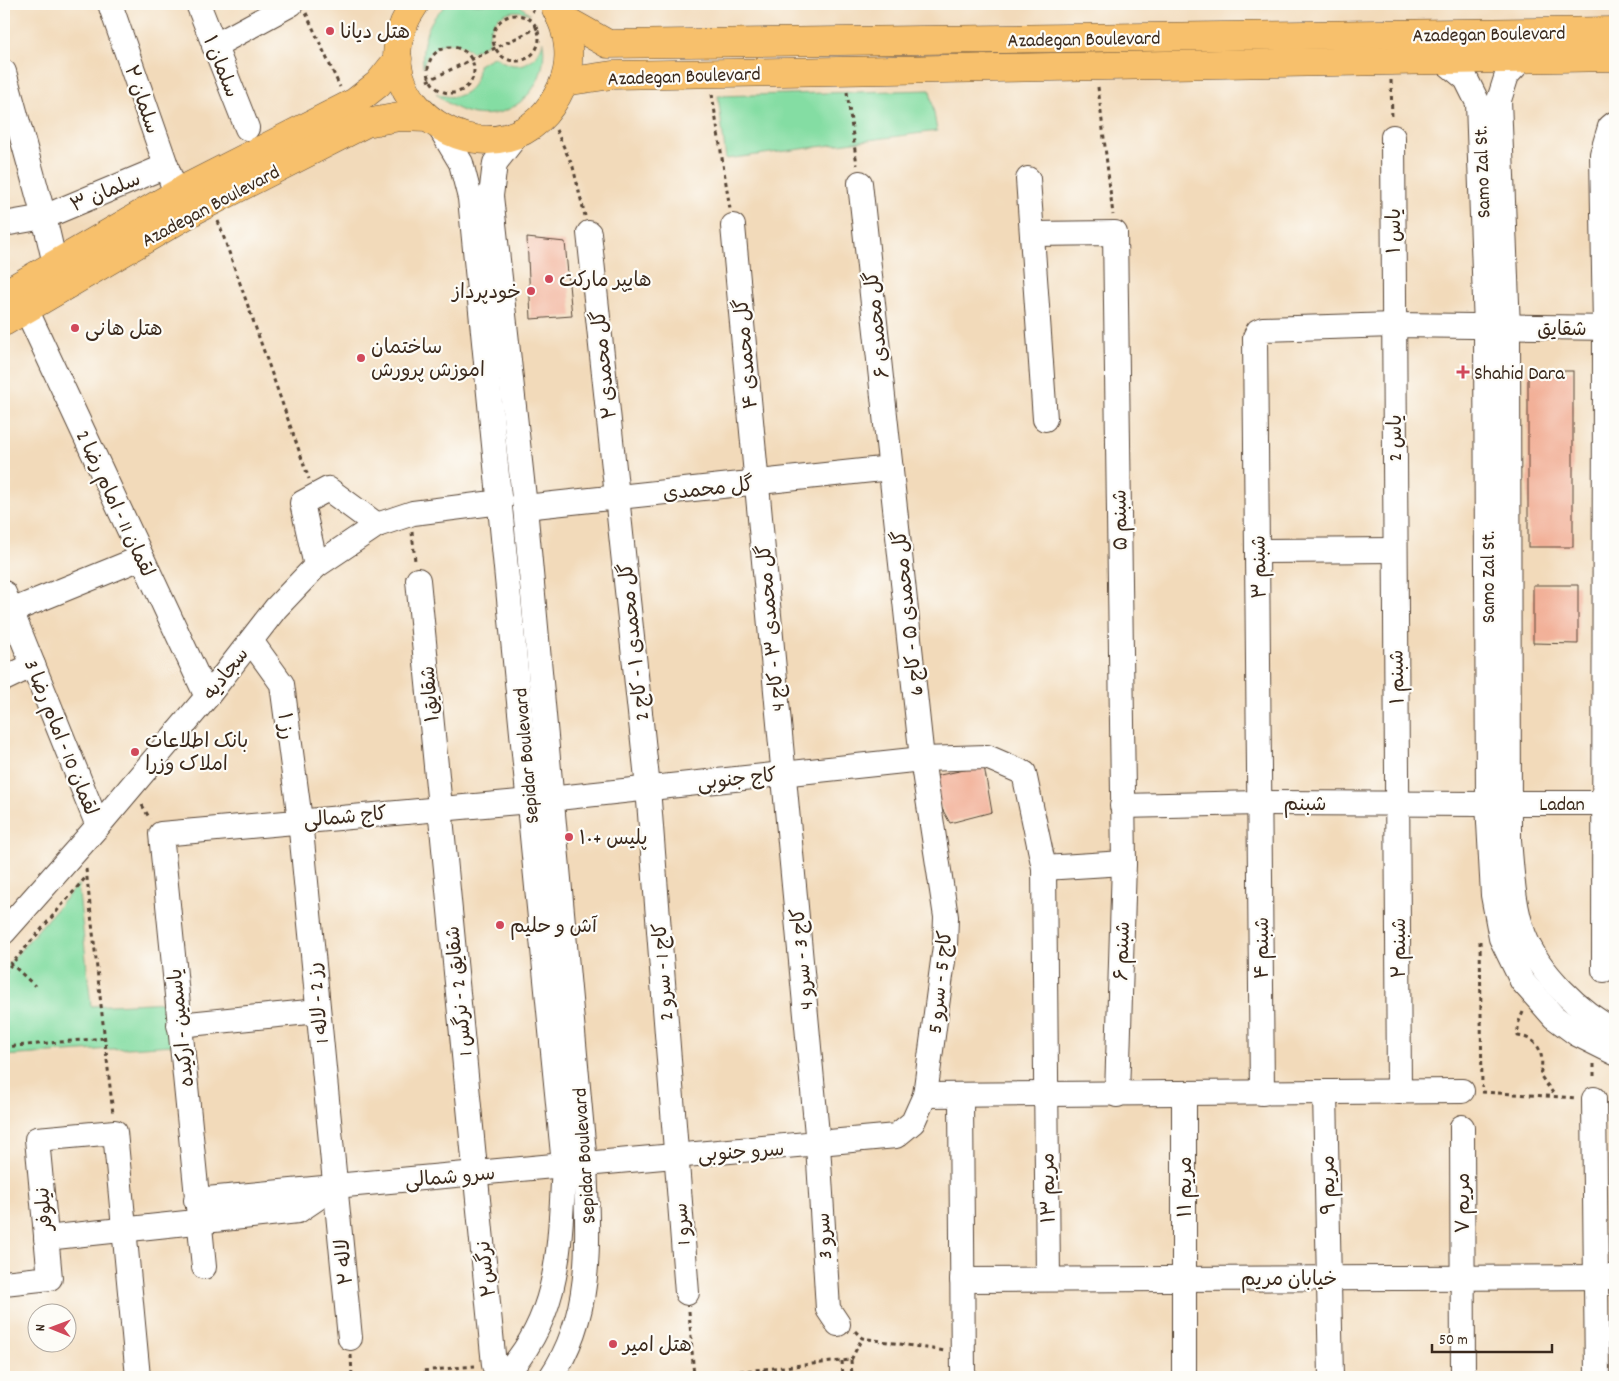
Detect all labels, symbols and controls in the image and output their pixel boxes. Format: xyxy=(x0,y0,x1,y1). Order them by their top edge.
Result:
place label: هتل دیانا xyxy=(340,20,410,48)
street label: Azadegan Boulevard xyxy=(1412,21,1566,51)
marker: هتل دیانا xyxy=(324,25,336,37)
street label: Azadegan Boulevard xyxy=(1007,26,1161,56)
street label: سلمان ۱ xyxy=(194,32,244,102)
street label: Azadegan Boulevard xyxy=(607,61,761,95)
street label: سلمان ۲ xyxy=(115,62,165,138)
street label: Samo Zal St. xyxy=(1468,125,1500,219)
street label: Azadegan Boulevard xyxy=(137,159,286,256)
street label: سلمان ۳ xyxy=(67,166,146,221)
street label: یاس ۱ xyxy=(1382,208,1410,254)
place label: هایپر مارکت xyxy=(559,268,652,296)
street label: گل محمدی ۶ xyxy=(859,270,899,380)
marker: هایپر مارکت xyxy=(543,273,555,285)
place label: خودپرداز xyxy=(450,280,521,308)
marker: خودپرداز xyxy=(525,285,537,297)
street label: گل محمدی ۴ xyxy=(729,297,767,410)
street label: گل محمدی ۲ xyxy=(586,309,626,420)
place label: هتل هانی xyxy=(85,317,163,345)
street label: شقایق xyxy=(1537,317,1587,345)
marker: هتل هانی xyxy=(69,322,81,334)
place label: ساختمان اموزش پرورش xyxy=(371,335,485,386)
marker: ساختمان اموزش پرورش xyxy=(355,352,367,364)
place label: Shahid Dara xyxy=(1474,361,1565,389)
marker: Shahid Dara xyxy=(1456,365,1470,379)
street label: یاس 2 xyxy=(1383,414,1411,462)
street label: لقمان 11 - امام رضا 2 xyxy=(67,426,160,582)
street label: گل محمدی xyxy=(662,472,755,510)
street label: شبنم ۵ xyxy=(1107,489,1137,551)
street label: گل محمدی ۵ - کاج 6 xyxy=(887,529,933,697)
street label: Samo Zal St. xyxy=(1476,531,1504,623)
street label: شبنم ۳ xyxy=(1246,535,1276,599)
street label: گل محمدی ۳ - کاج 4 xyxy=(752,543,794,712)
street label: گل محمدی ۱ - کاج 2 xyxy=(614,561,658,722)
street label: سجادیه xyxy=(198,643,257,707)
street label: شبنم ۱ xyxy=(1385,649,1413,705)
street label: لقمان 10 - امام رضا 3 xyxy=(15,656,103,820)
street label: شقایق۱ xyxy=(416,664,448,723)
street label: Sepidar Boulevard xyxy=(508,687,548,825)
street label: رز ۱ xyxy=(268,711,300,742)
place label: بانک اطلاعات املاک وزرا xyxy=(145,729,248,780)
marker: بانک اطلاعات املاک وزرا xyxy=(129,746,141,758)
street label: کاج جنوبی xyxy=(696,763,778,799)
street label: شبنم xyxy=(1284,792,1326,820)
street label: Ladan xyxy=(1539,792,1585,820)
street label: کاج شمالی xyxy=(302,801,388,837)
place label: پلیس +۱۰ xyxy=(579,826,648,854)
marker: پلیس +۱۰ xyxy=(563,831,575,843)
street label: کاج 3 - سرو 4 xyxy=(786,907,822,1011)
place label: آش و حلیم xyxy=(510,914,598,942)
street label: شبنم ۴ xyxy=(1250,917,1278,979)
street label: شبنم ۲ xyxy=(1387,918,1415,978)
marker: آش و حلیم xyxy=(494,919,506,931)
street label: شبنم ۶ xyxy=(1109,921,1139,981)
street label: کاج 1 - سرو 2 xyxy=(648,922,682,1022)
street label: شقایق 2 - نرگس 1 xyxy=(440,924,482,1057)
street label: کاج 5 - سرو 5 xyxy=(923,930,961,1035)
street label: رز 2 - لاله 1 xyxy=(302,961,338,1045)
street label: یاسمین - ارکیده xyxy=(163,967,203,1088)
street label: Sepidar Boulevard xyxy=(567,1087,605,1225)
street label: سرو جنوبی xyxy=(697,1137,785,1171)
street label: مریم ۱۳ xyxy=(1035,1152,1065,1223)
street label: مریم ۹ xyxy=(1315,1155,1345,1215)
street label: مریم ۱۱ xyxy=(1173,1156,1201,1218)
street label: سرو شمالی xyxy=(404,1161,497,1197)
street label: مریم ۷ xyxy=(1451,1172,1479,1234)
street label: نیلوفر xyxy=(30,1186,62,1234)
street label: سرو 1 xyxy=(668,1201,700,1246)
street label: سرو 3 xyxy=(811,1212,841,1260)
street label: لاله ۲ xyxy=(330,1238,362,1286)
street label: نرگس۲ xyxy=(471,1239,505,1298)
street label: خیابان مریم xyxy=(1241,1267,1337,1295)
north arrow xyxy=(28,1304,78,1354)
scale bar xyxy=(1432,1321,1552,1353)
text: N xyxy=(31,1324,51,1331)
text: 50 m xyxy=(1439,1330,1468,1352)
place label: هتل امیر xyxy=(621,1333,692,1361)
marker: هتل امیر xyxy=(607,1338,619,1350)

